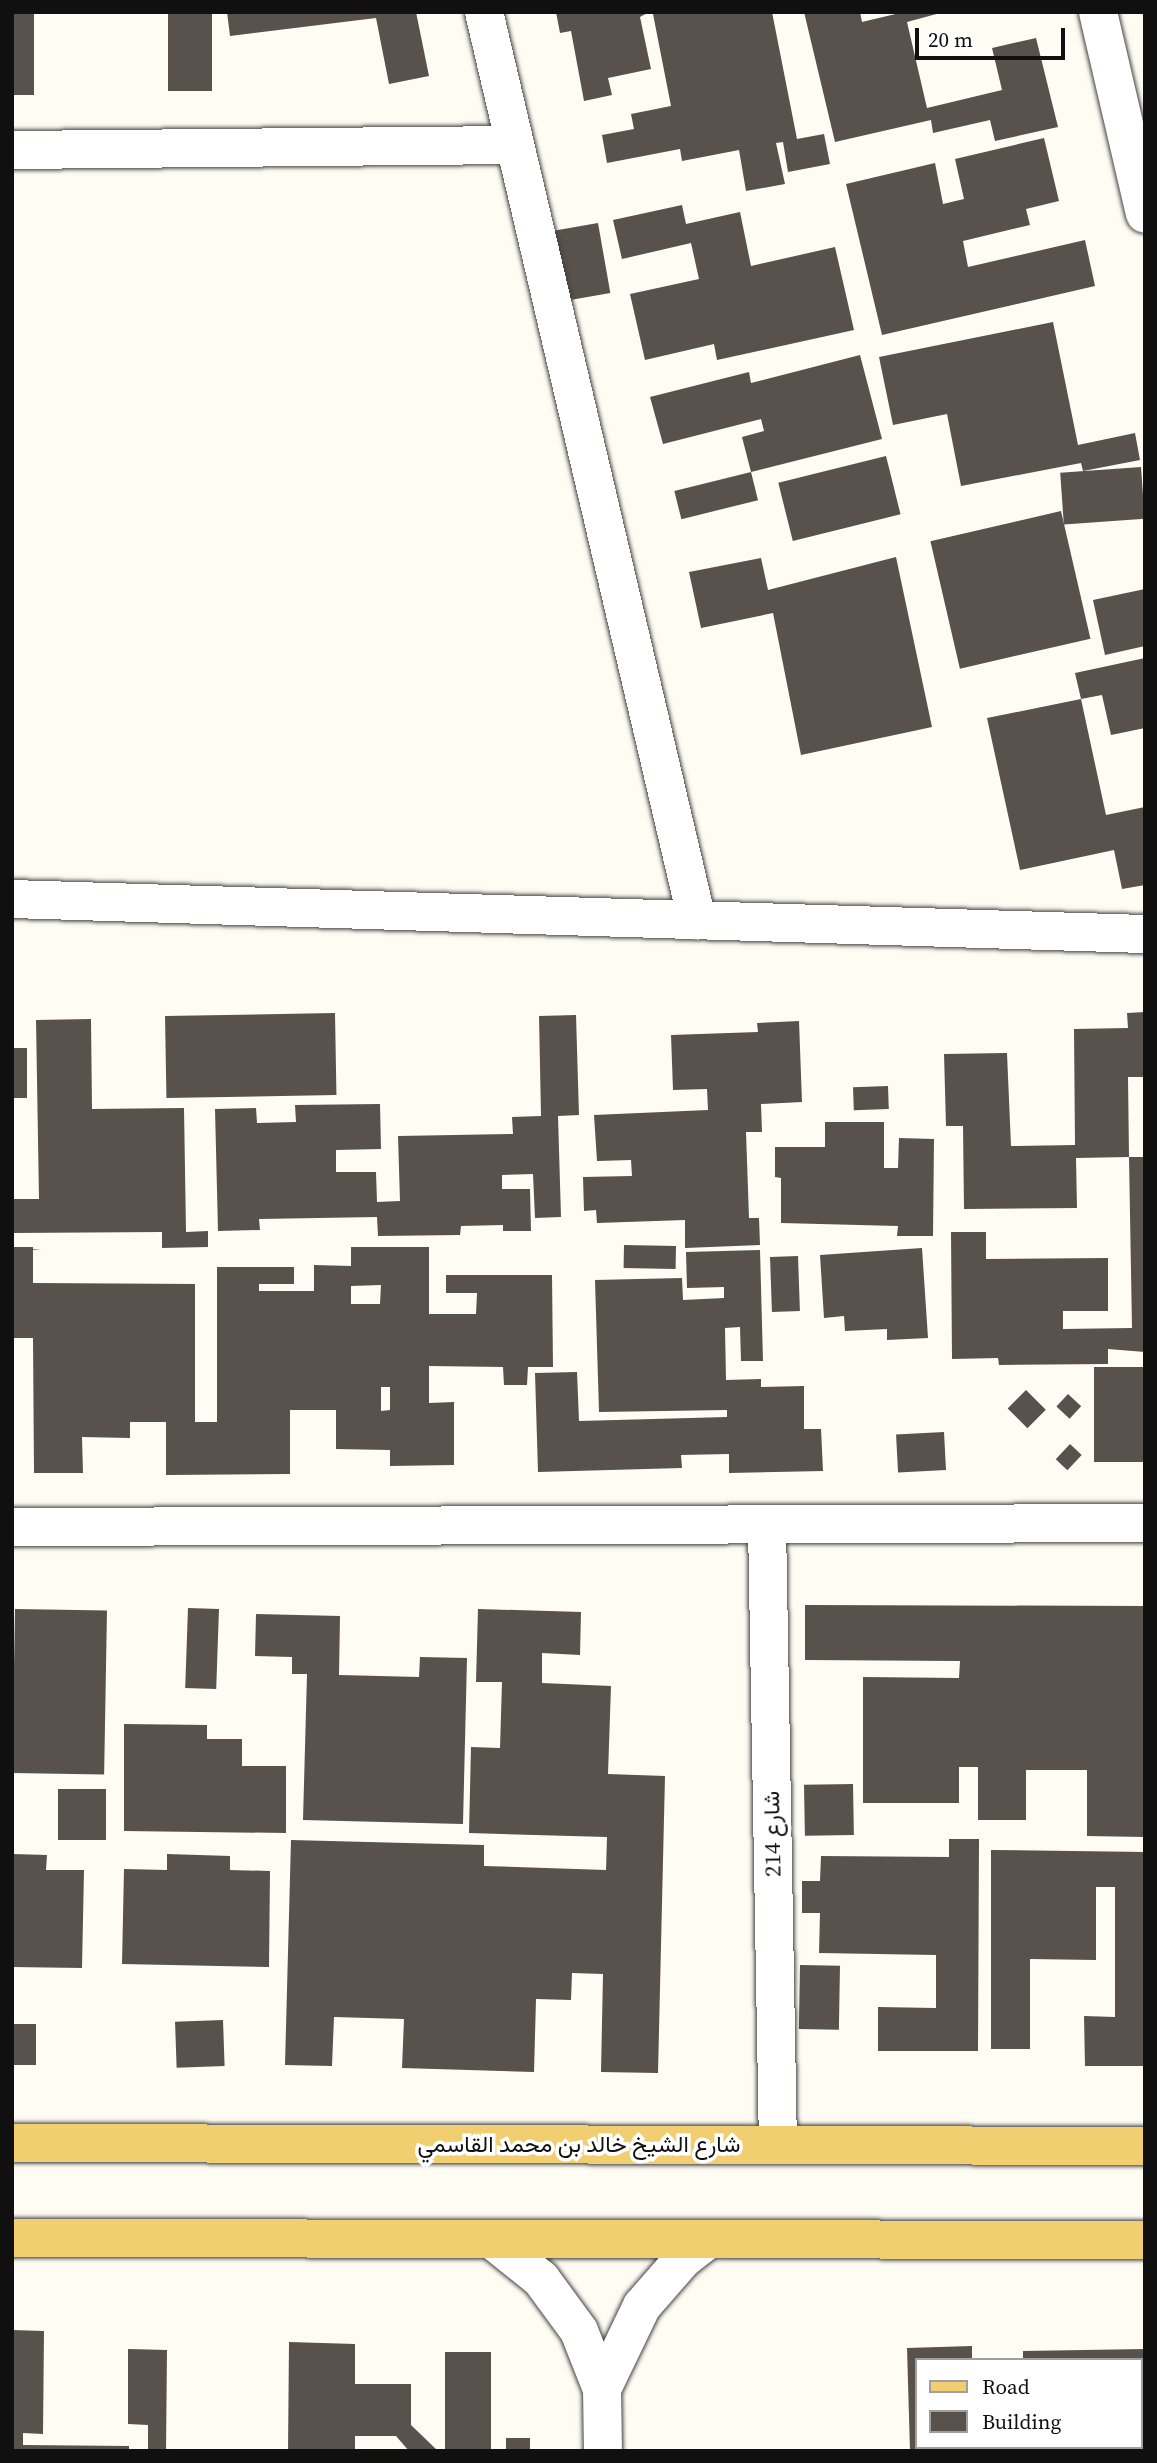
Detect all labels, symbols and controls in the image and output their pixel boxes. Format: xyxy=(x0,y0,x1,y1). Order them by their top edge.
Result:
scale bar xyxy=(919,14,1070,58)
text: 20 m xyxy=(928,25,973,54)
street label: 214 شارع xyxy=(757,1791,787,1877)
street label: شارع الشيخ خالد بن محمد القاسمي xyxy=(418,2130,740,2158)
legend xyxy=(916,2358,1143,2449)
text: Road xyxy=(982,2372,1030,2401)
text: Building xyxy=(982,2407,1061,2436)

